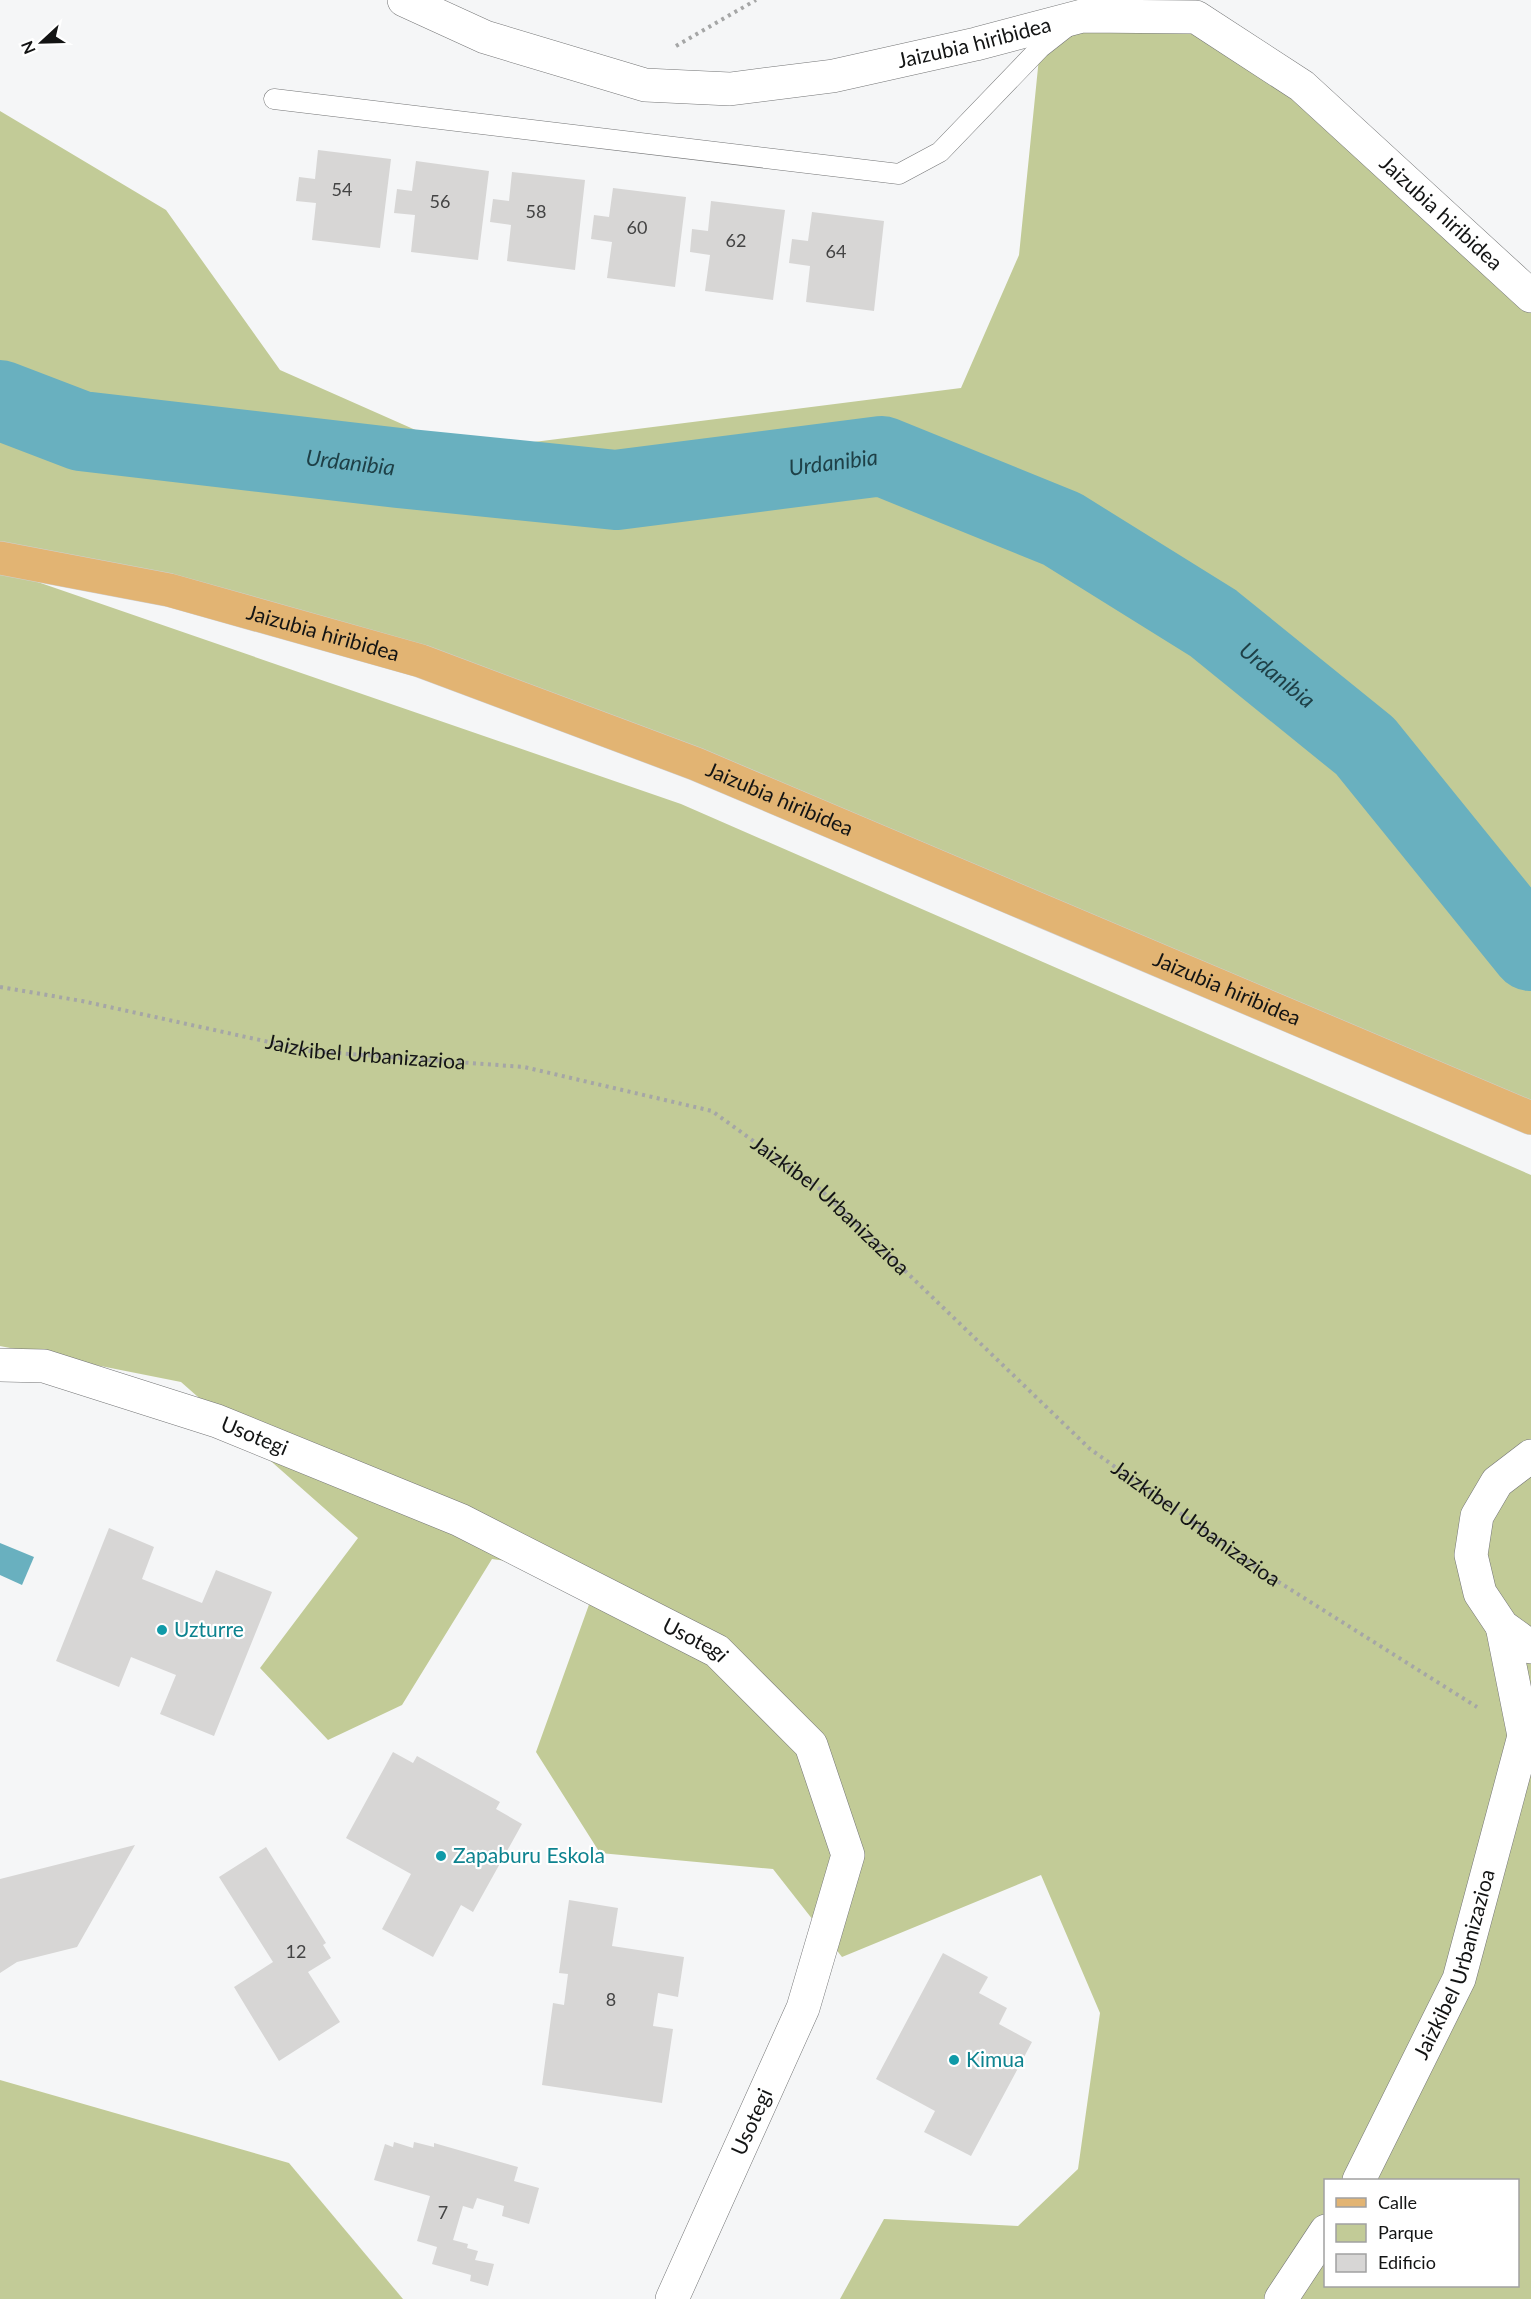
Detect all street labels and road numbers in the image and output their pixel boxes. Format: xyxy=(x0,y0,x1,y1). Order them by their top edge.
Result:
street label: Jaizubia hiribidea xyxy=(895,11,1053,72)
street label: Jaizubia hiribidea xyxy=(1375,150,1508,275)
street label: Jaizubia hiribidea xyxy=(244,599,403,665)
street label: Jaizubia hiribidea xyxy=(703,756,857,840)
street label: Jaizubia hiribidea xyxy=(1150,945,1305,1030)
street label: Jaizkibel Urbanizazioa xyxy=(264,1028,466,1074)
street label: Jaizkibel Urbanizazioa xyxy=(747,1130,915,1279)
street label: Usotegi xyxy=(218,1410,292,1460)
street label: Jaizkibel Urbanizazioa xyxy=(1107,1454,1286,1591)
street label: Usotegi xyxy=(659,1611,735,1666)
street label: Jaizkibel Urbanizazioa xyxy=(1407,1866,1499,2063)
street label: Usotegi xyxy=(725,2084,776,2159)

